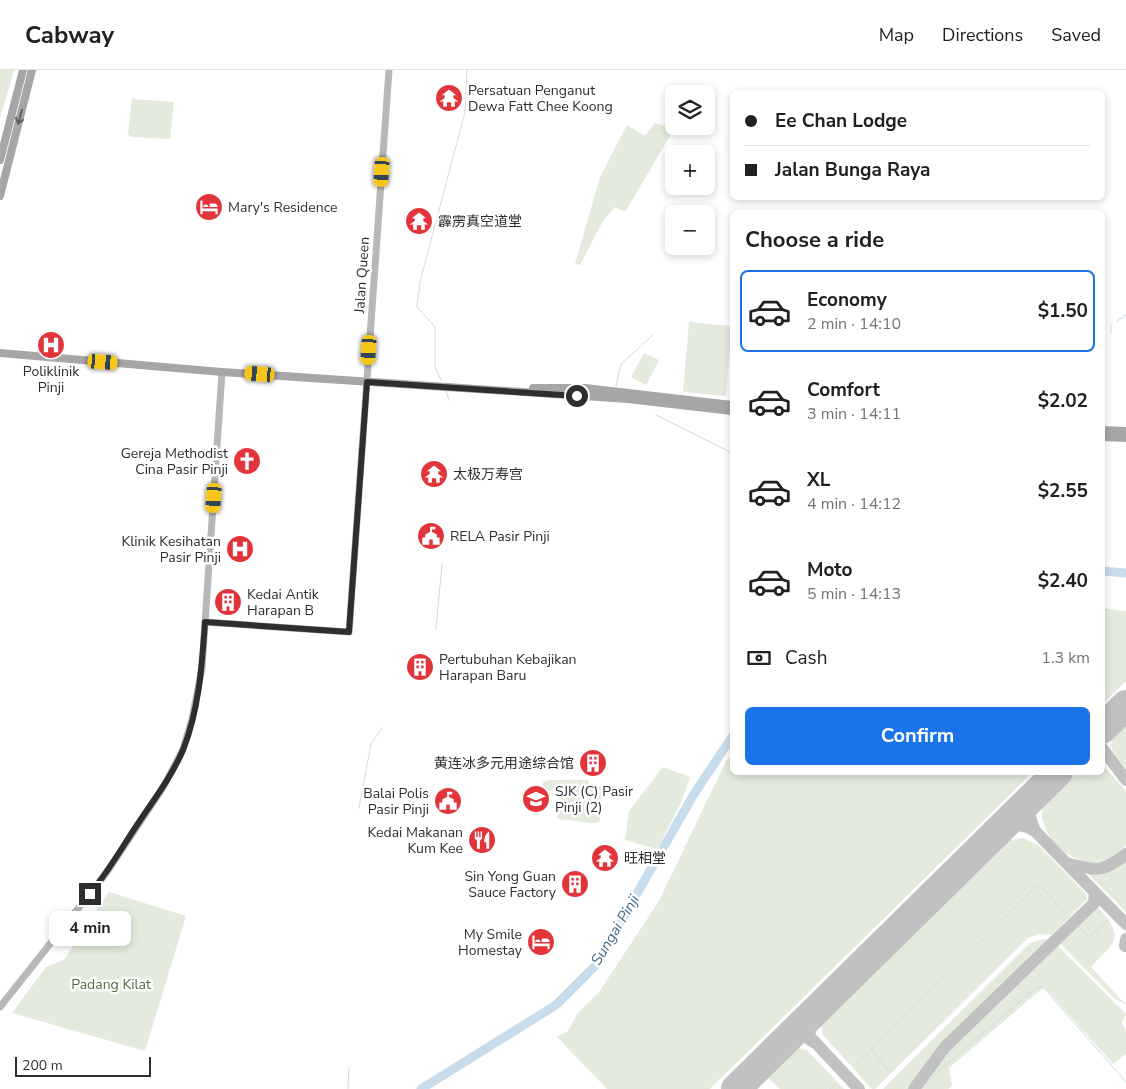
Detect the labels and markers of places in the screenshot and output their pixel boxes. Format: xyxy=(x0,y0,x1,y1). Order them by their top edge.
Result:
place label: Persatuan Penganut Dewa Fatt Chee Koong xyxy=(468,81,613,116)
temple icon: Persatuan Penganut Dewa Fatt Chee Koong xyxy=(434,83,464,113)
hotel icon: Mary's Residence xyxy=(194,192,224,222)
place label: Mary's Residence xyxy=(228,198,337,217)
temple icon: 霹雳真空道堂 xyxy=(404,206,434,236)
place label: 霹雳真空道堂 xyxy=(438,212,522,231)
hospital icon: Poliklinik Pinji xyxy=(36,330,66,360)
place label: Poliklinik Pinji xyxy=(23,362,80,397)
place label: Gereja Methodist Cina Pasir Pinji xyxy=(121,444,228,479)
church icon: Gereja Methodist Cina Pasir Pinji xyxy=(232,446,262,476)
temple icon: 太极万寿宫 xyxy=(419,459,449,489)
place label: 太极万寿宫 xyxy=(453,465,523,484)
public building icon: RELA Pasir Pinji xyxy=(416,521,446,551)
place label: RELA Pasir Pinji xyxy=(450,527,550,546)
place label: Klinik Kesihatan Pasir Pinji xyxy=(121,532,221,567)
hospital icon: Klinik Kesihatan Pasir Pinji xyxy=(225,534,255,564)
place label: Kedai Antik Harapan B xyxy=(247,585,320,620)
building icon: Kedai Antik Harapan B xyxy=(213,587,243,617)
place label: Pertubuhan Kebajikan Harapan Baru xyxy=(439,650,577,685)
building icon: Pertubuhan Kebajikan Harapan Baru xyxy=(405,652,435,682)
building icon: 黄连冰多元用途综合馆 xyxy=(578,748,608,778)
place label: 黄连冰多元用途综合馆 xyxy=(434,754,574,773)
place label: SJK (C) Pasir Pinji (2) xyxy=(555,782,633,817)
place label: Balai Polis Pasir Pinji xyxy=(363,784,429,819)
school or university icon: SJK (C) Pasir Pinji (2) xyxy=(521,784,551,814)
public building icon: Balai Polis Pasir Pinji xyxy=(433,786,463,816)
place label: Kedai Makanan Kum Kee xyxy=(367,823,463,858)
restaurant icon: Kedai Makanan Kum Kee xyxy=(467,825,497,855)
temple icon: 旺相堂 xyxy=(590,843,620,873)
place label: 旺相堂 xyxy=(624,849,666,868)
place label: Sin Yong Guan Sauce Factory xyxy=(464,867,557,902)
building icon: Sin Yong Guan Sauce Factory xyxy=(560,869,590,899)
place label: My Smile Homestay xyxy=(458,925,523,960)
hotel icon: My Smile Homestay xyxy=(526,927,556,957)

